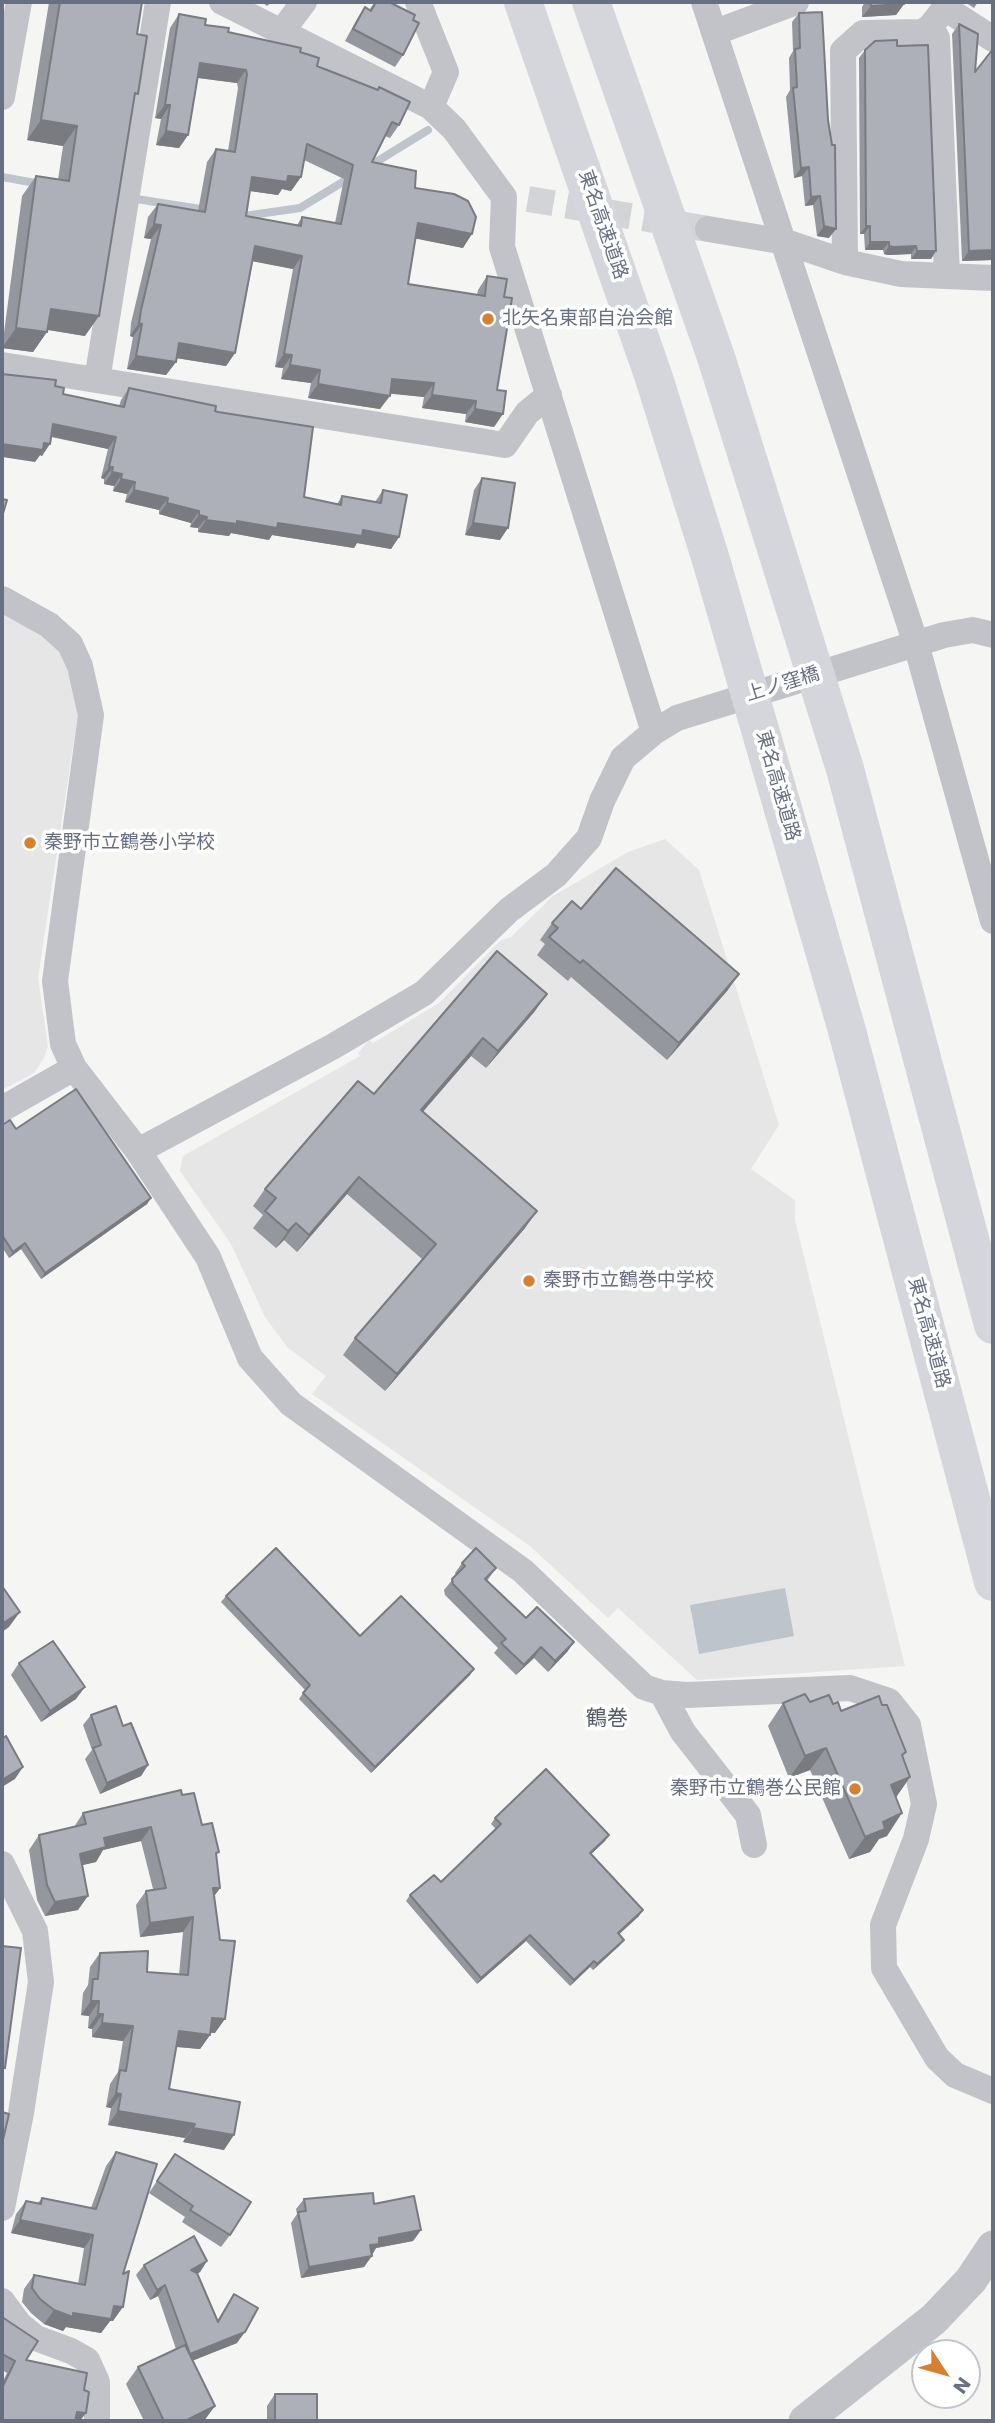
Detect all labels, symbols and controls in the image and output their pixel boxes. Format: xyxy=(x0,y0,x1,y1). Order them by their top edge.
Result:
street label: 東名高速道路 xyxy=(573,167,631,283)
place label: 北矢名東部自治会館 xyxy=(502,308,673,330)
marker: 北矢名東部自治会館 xyxy=(480,311,496,327)
street label: 上ノ窪橋 xyxy=(743,663,823,707)
street label: 東名高速道路 xyxy=(750,728,804,844)
place label: 秦野市立鶴巻小学校 xyxy=(44,832,215,854)
marker: 秦野市立鶴巻小学校 xyxy=(22,835,38,851)
place label: 秦野市立鶴巻中学校 xyxy=(543,1270,714,1292)
marker: 秦野市立鶴巻中学校 xyxy=(521,1273,537,1289)
street label: 東名高速道路 xyxy=(902,1275,954,1391)
district label: 鶴巻 xyxy=(586,1707,628,1733)
place label: 秦野市立鶴巻公民館 xyxy=(670,1778,841,1800)
marker: 秦野市立鶴巻公民館 xyxy=(847,1781,863,1797)
north arrow xyxy=(911,2339,981,2409)
text: N xyxy=(947,2372,977,2399)

